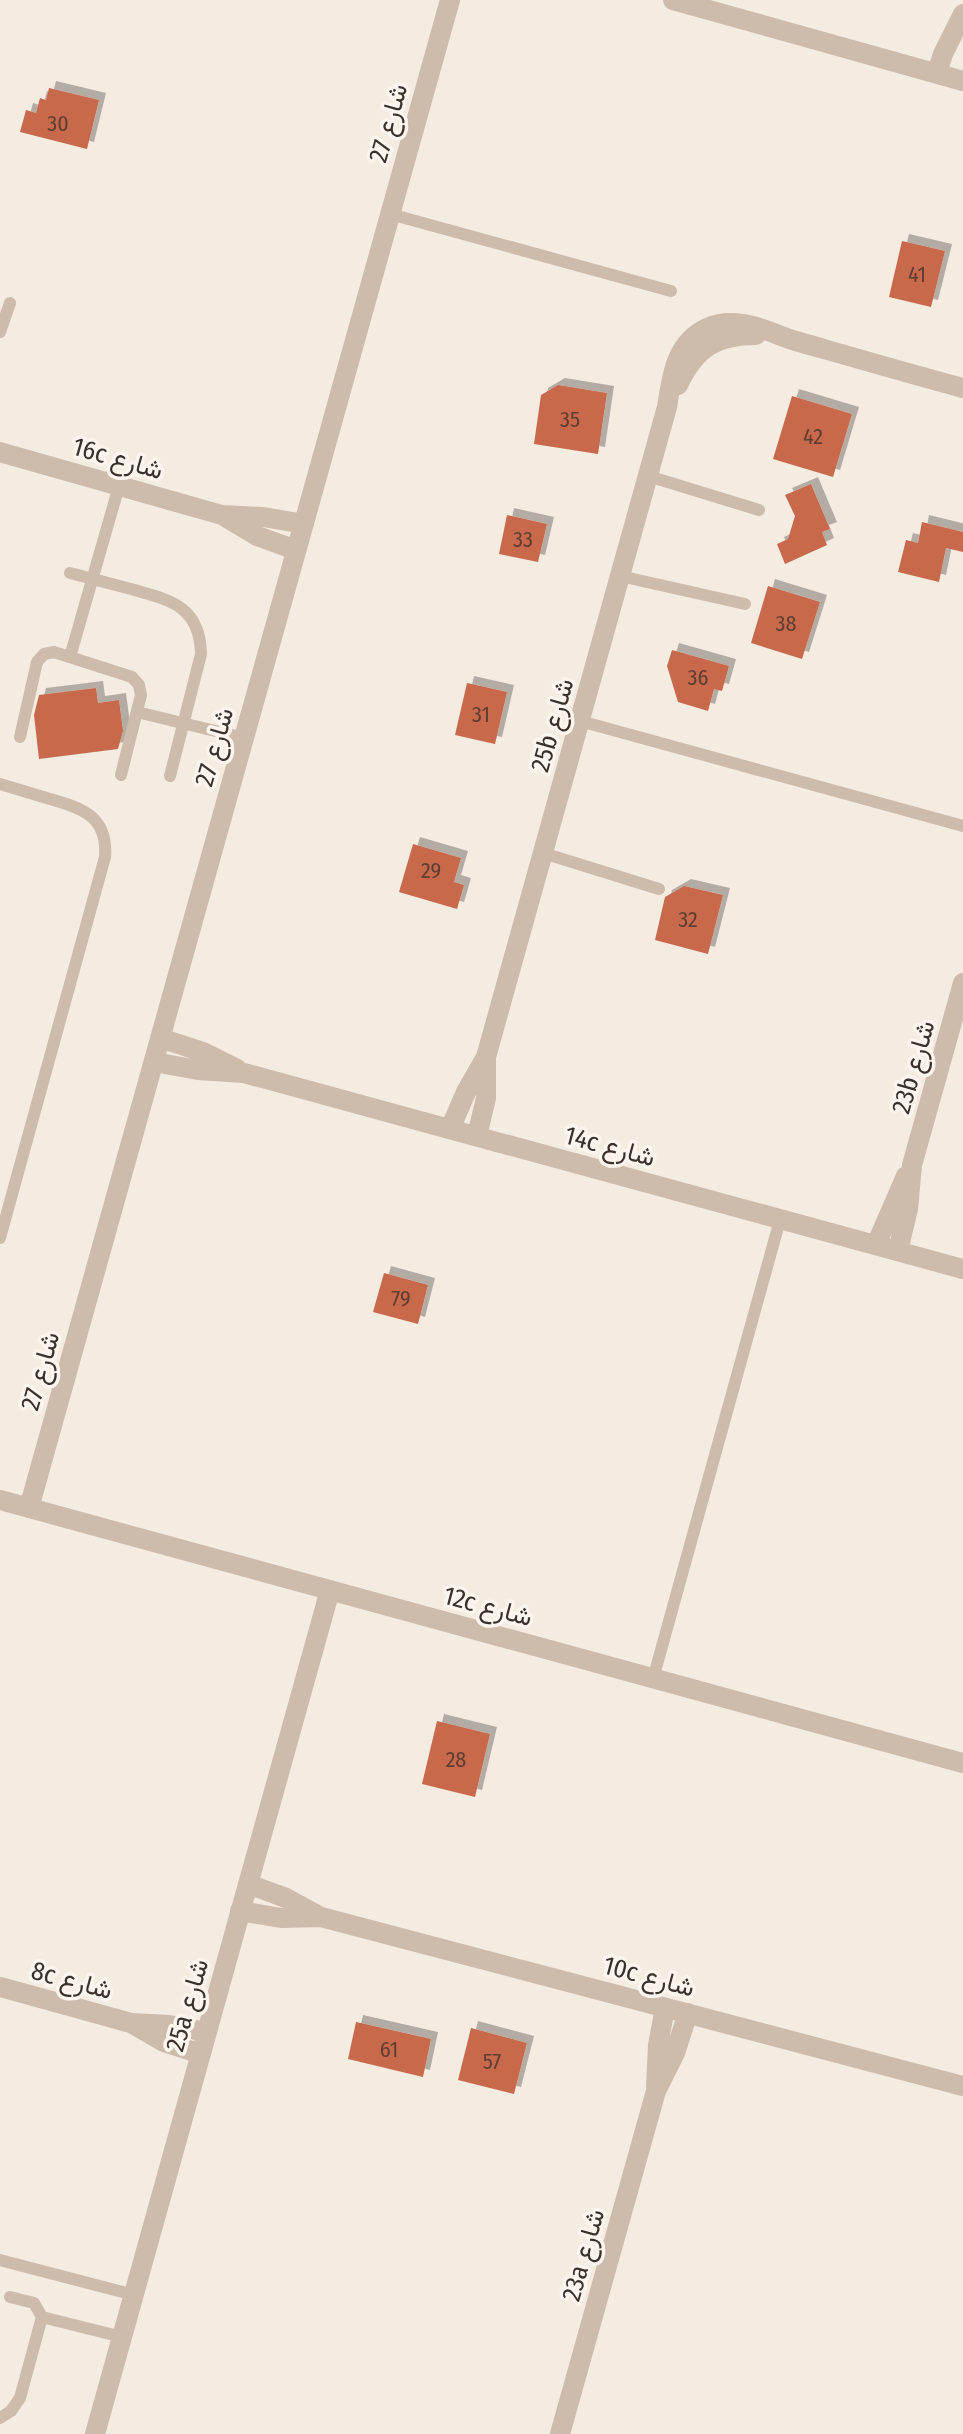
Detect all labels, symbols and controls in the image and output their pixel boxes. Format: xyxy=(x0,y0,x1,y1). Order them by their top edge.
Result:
street label: شارع 27 xyxy=(363,80,416,167)
house number: 30 xyxy=(47,110,69,137)
house number: 41 xyxy=(908,261,926,288)
house number: 35 xyxy=(560,406,580,433)
house number: 42 xyxy=(803,423,823,450)
street label: 16c شارع xyxy=(69,431,167,488)
house number: 33 xyxy=(513,526,533,553)
house number: 38 xyxy=(776,610,796,637)
house number: 36 xyxy=(688,664,709,691)
street label: 25b شارع xyxy=(524,675,582,776)
house number: 31 xyxy=(472,701,490,728)
street label: شارع 27 xyxy=(189,704,242,791)
house number: 29 xyxy=(421,857,441,884)
house number: 32 xyxy=(678,906,698,933)
street label: 23b شارع xyxy=(885,1017,943,1118)
street label: 14c شارع xyxy=(561,1120,658,1175)
house number: 79 xyxy=(391,1285,411,1312)
street label: شارع 27 xyxy=(15,1328,68,1415)
street label: 12c شارع xyxy=(440,1580,536,1635)
house number: 28 xyxy=(446,1746,466,1773)
street label: 10c شارع xyxy=(599,1949,698,2005)
street label: 8c شارع xyxy=(27,1955,116,2008)
street label: 25a شارع xyxy=(160,1955,217,2055)
house number: 61 xyxy=(380,2036,398,2063)
house number: 57 xyxy=(483,2048,501,2075)
street label: 23a شارع xyxy=(556,2206,613,2305)

